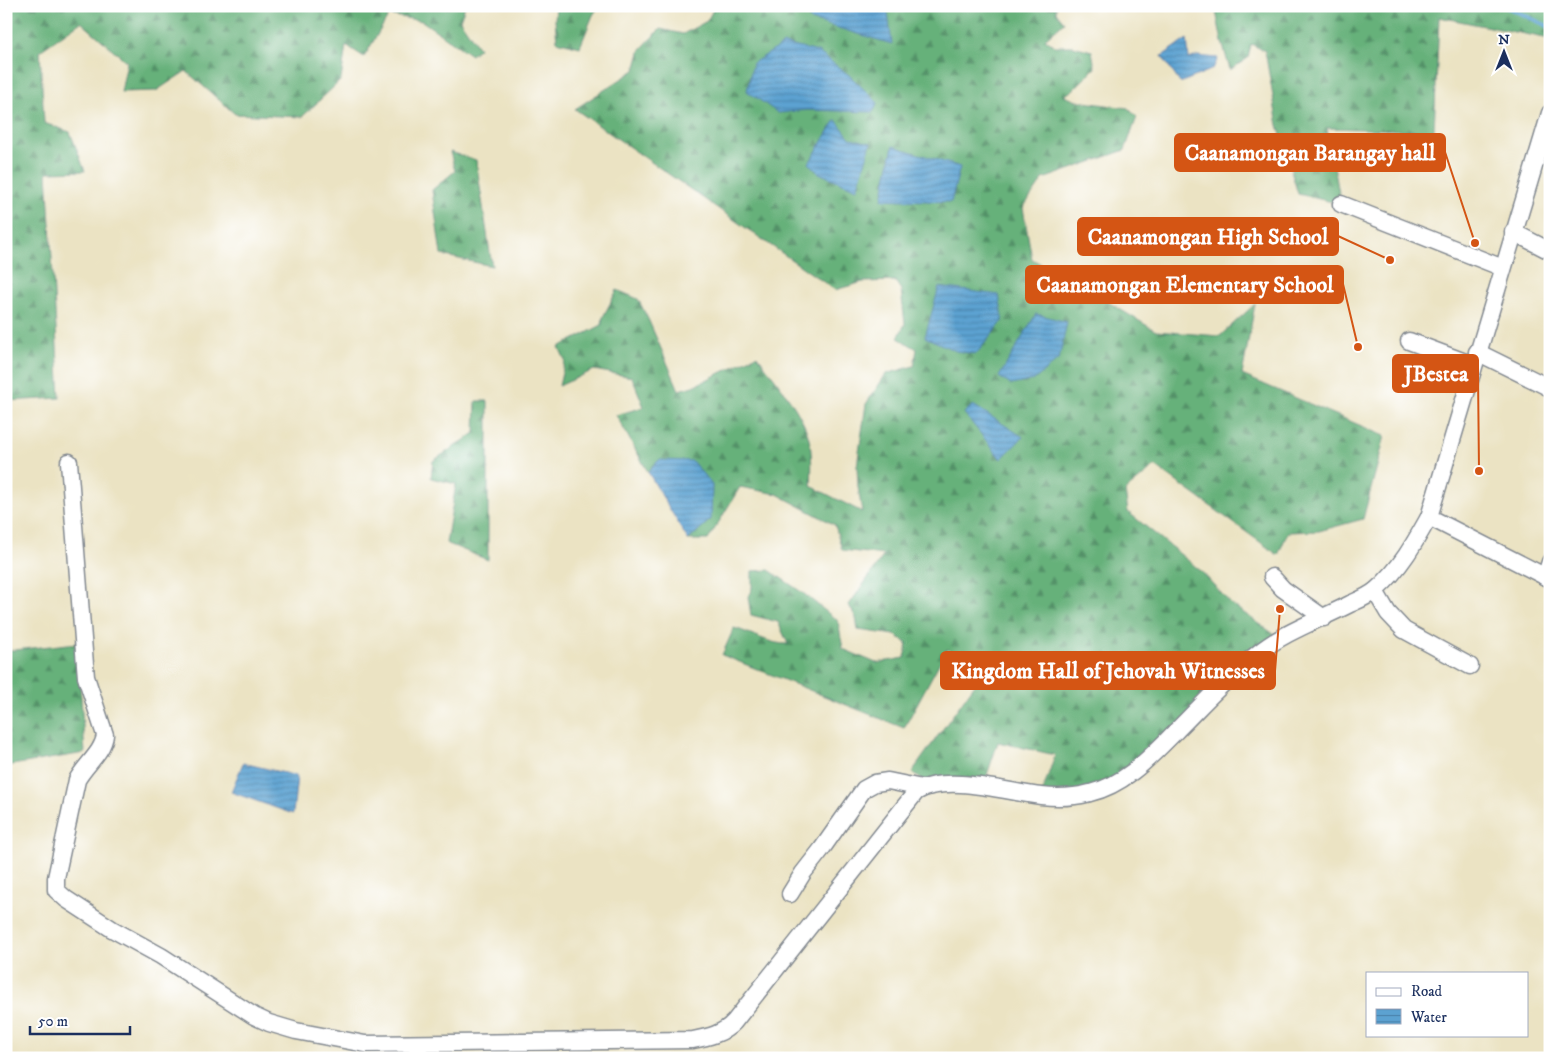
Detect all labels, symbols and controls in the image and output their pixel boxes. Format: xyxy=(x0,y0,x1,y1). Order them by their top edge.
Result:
north arrow xyxy=(1478,28,1528,78)
text: N xyxy=(1498,31,1510,49)
callout: Caanamongan Barangay hall xyxy=(1175,134,1445,171)
text: Caanamongan Barangay hall xyxy=(1185,140,1436,167)
callout: Caanamongan High School xyxy=(1078,218,1338,255)
text: Caanamongan High School xyxy=(1088,224,1329,251)
callout: Caanamongan Elementary School xyxy=(1026,266,1343,303)
text: Caanamongan Elementary School xyxy=(1036,272,1334,299)
callout: JBestea xyxy=(1393,355,1478,392)
text: JBestea xyxy=(1401,361,1469,388)
callout: Kingdom Hall of Jehovah Witnesses xyxy=(941,652,1275,689)
text: Kingdom Hall of Jehovah Witnesses xyxy=(951,658,1266,685)
legend xyxy=(1366,972,1528,1036)
text: Road xyxy=(1411,982,1443,1001)
scale bar xyxy=(30,1004,130,1036)
text: Water xyxy=(1410,1008,1447,1027)
text: 50 m xyxy=(38,1012,68,1031)

